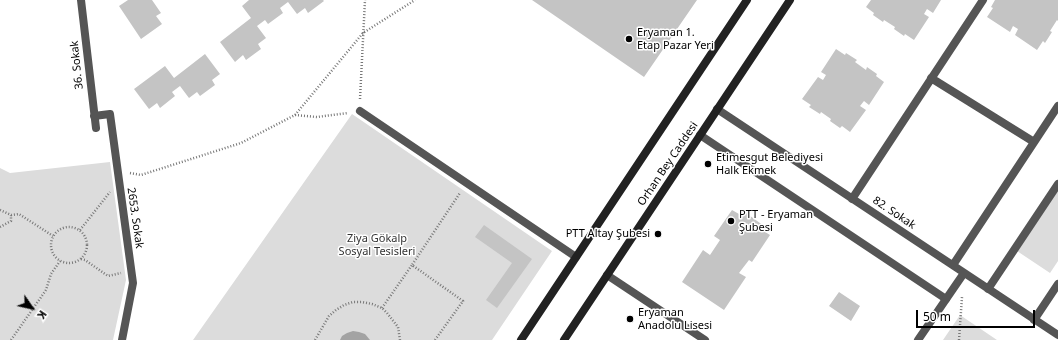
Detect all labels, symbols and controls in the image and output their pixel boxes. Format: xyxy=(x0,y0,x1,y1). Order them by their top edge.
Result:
place label: Eryaman 1. Etap Pazar Yeri xyxy=(637,26,714,52)
marker: Eryaman 1. Etap Pazar Yeri xyxy=(624,34,634,44)
street label: 36. Sokak xyxy=(68,40,86,90)
street label: Orhan Bey Caddesi xyxy=(635,120,701,208)
place label: Etimesgut Belediyesi Halk Ekmek xyxy=(716,151,823,177)
marker: Etimesgut Belediyesi Halk Ekmek xyxy=(703,159,713,169)
street label: 2653. Sokak xyxy=(124,187,146,249)
street label: 82. Sokak xyxy=(870,194,918,232)
place label: PTT - Eryaman Şubesi xyxy=(739,208,813,234)
marker: PTT - Eryaman Şubesi xyxy=(726,216,736,226)
place label: PTT Altay Şubesi xyxy=(566,227,650,241)
marker: PTT Altay Şubesi xyxy=(653,229,663,239)
park label: Ziya Gökalp Sosyal Tesisleri xyxy=(339,232,415,258)
north arrow xyxy=(12,288,52,328)
scale bar xyxy=(918,302,1037,328)
place label: Eryaman Anadolu Lisesi xyxy=(638,306,712,332)
text: K xyxy=(34,308,51,322)
text: 50 m xyxy=(923,308,951,325)
marker: Eryaman Anadolu Lisesi xyxy=(625,314,635,324)

